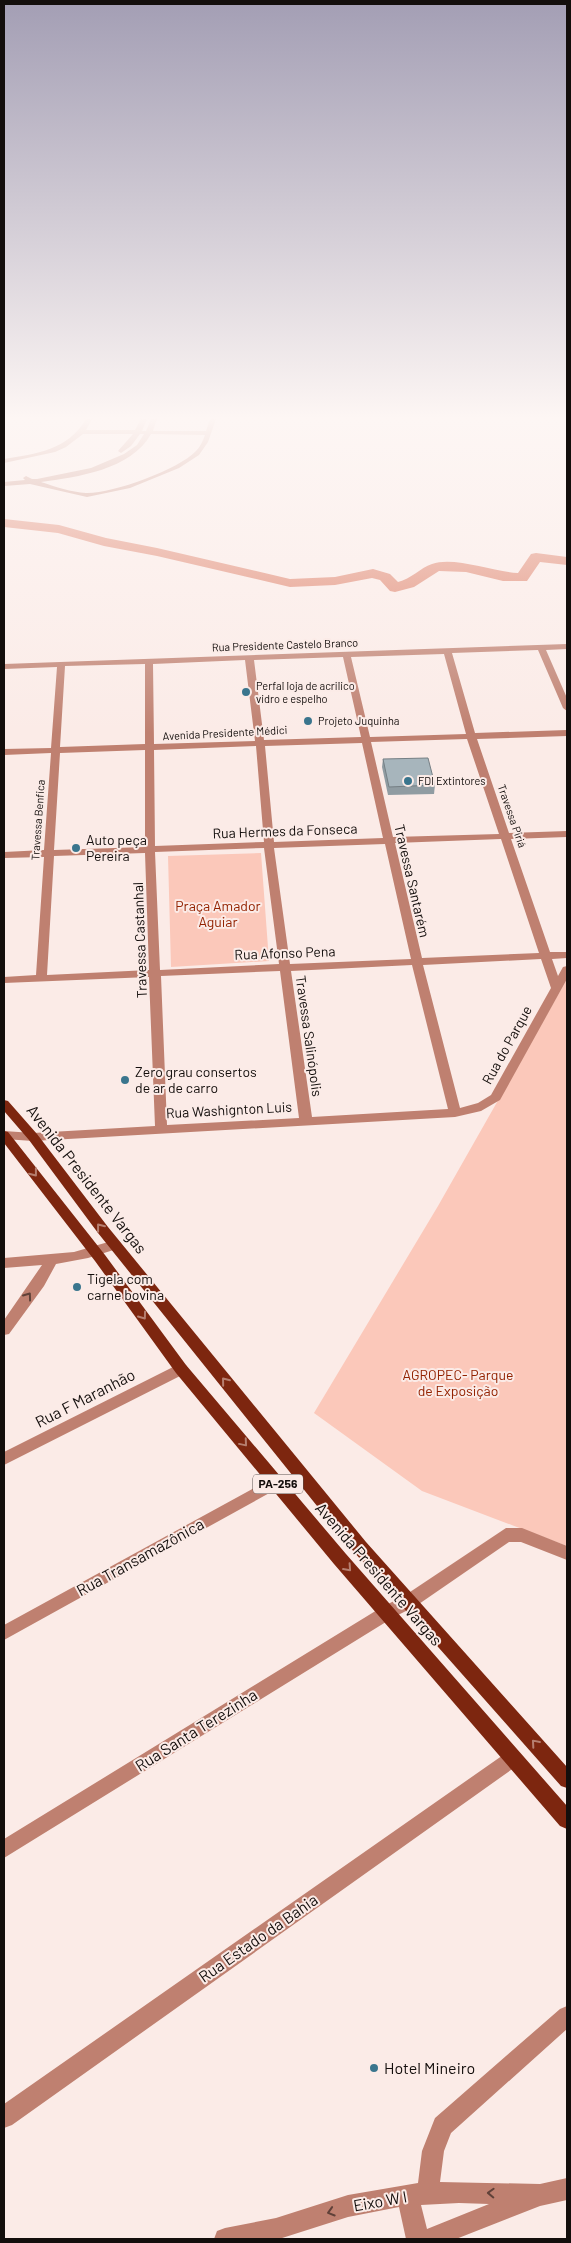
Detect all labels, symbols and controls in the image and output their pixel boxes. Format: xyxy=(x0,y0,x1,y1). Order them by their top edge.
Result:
street label: Rua Presidente Castelo Branco xyxy=(212,635,358,654)
place label: Perfal loja de acrilico vidro e espelho xyxy=(256,679,355,705)
marker: Perfal loja de acrilico vidro e espelho xyxy=(240,686,252,698)
place label: Projeto Juquinha xyxy=(318,714,399,727)
marker: Projeto Juquinha xyxy=(302,715,314,727)
street label: Avenida Presidente Médici xyxy=(162,723,288,742)
place label: FDI Extintores xyxy=(418,774,486,787)
marker: FDI Extintores xyxy=(402,775,414,787)
street label: Travessa Benfica xyxy=(28,779,47,861)
street label: Travessa Piriá xyxy=(496,783,529,849)
street label: Rua Hermes da Fonseca xyxy=(212,819,358,842)
street label: Travessa Santarém xyxy=(391,823,434,939)
place label: Auto peça Pereira xyxy=(86,831,147,864)
marker: Auto peça Pereira xyxy=(70,842,82,854)
street label: Travessa Castanhal xyxy=(129,882,150,998)
park label: Praça Amador Aguiar xyxy=(175,897,261,930)
street label: Rua Afonso Pena xyxy=(234,942,336,963)
street label: Travessa Salinópolis xyxy=(293,974,326,1098)
street label: Rua do Parque xyxy=(478,1003,535,1087)
place label: Zero grau consertos de ar de carro xyxy=(135,1063,257,1096)
marker: Zero grau consertos de ar de carro xyxy=(119,1074,131,1086)
street label: Rua Washignton Luis xyxy=(165,1098,293,1121)
street label: Avenida Presidente Vargas xyxy=(23,1101,151,1257)
one-way arrow xyxy=(29,1167,37,1176)
one-way arrow xyxy=(98,1224,106,1233)
place label: Tigela com carne bovina xyxy=(87,1270,164,1303)
marker: Tigela com carne bovina xyxy=(71,1281,83,1293)
one-way arrow xyxy=(23,1293,31,1302)
one-way arrow xyxy=(137,1310,145,1319)
street label: Rua F Maranhão xyxy=(32,1364,138,1431)
park label: AGROPEC- Parque de Exposição xyxy=(403,1366,513,1399)
one-way arrow xyxy=(221,1377,230,1386)
one-way arrow xyxy=(238,1438,247,1447)
road number: PA-256 xyxy=(253,1475,303,1494)
street label: Avenida Presidente Vargas xyxy=(312,1498,447,1649)
street label: Rua Transamazônica xyxy=(73,1514,207,1599)
one-way arrow xyxy=(342,1562,351,1571)
street label: Rua Santa Terezinha xyxy=(131,1684,260,1775)
one-way arrow xyxy=(532,1740,541,1749)
street label: Rua Estado da Bahia xyxy=(195,1889,321,1986)
place label: Hotel Mineiro xyxy=(384,2058,475,2077)
marker: Hotel Mineiro xyxy=(368,2062,380,2074)
street label: Eixo W l xyxy=(352,2186,408,2215)
one-way arrow xyxy=(487,2188,494,2198)
one-way arrow xyxy=(327,2206,335,2216)

